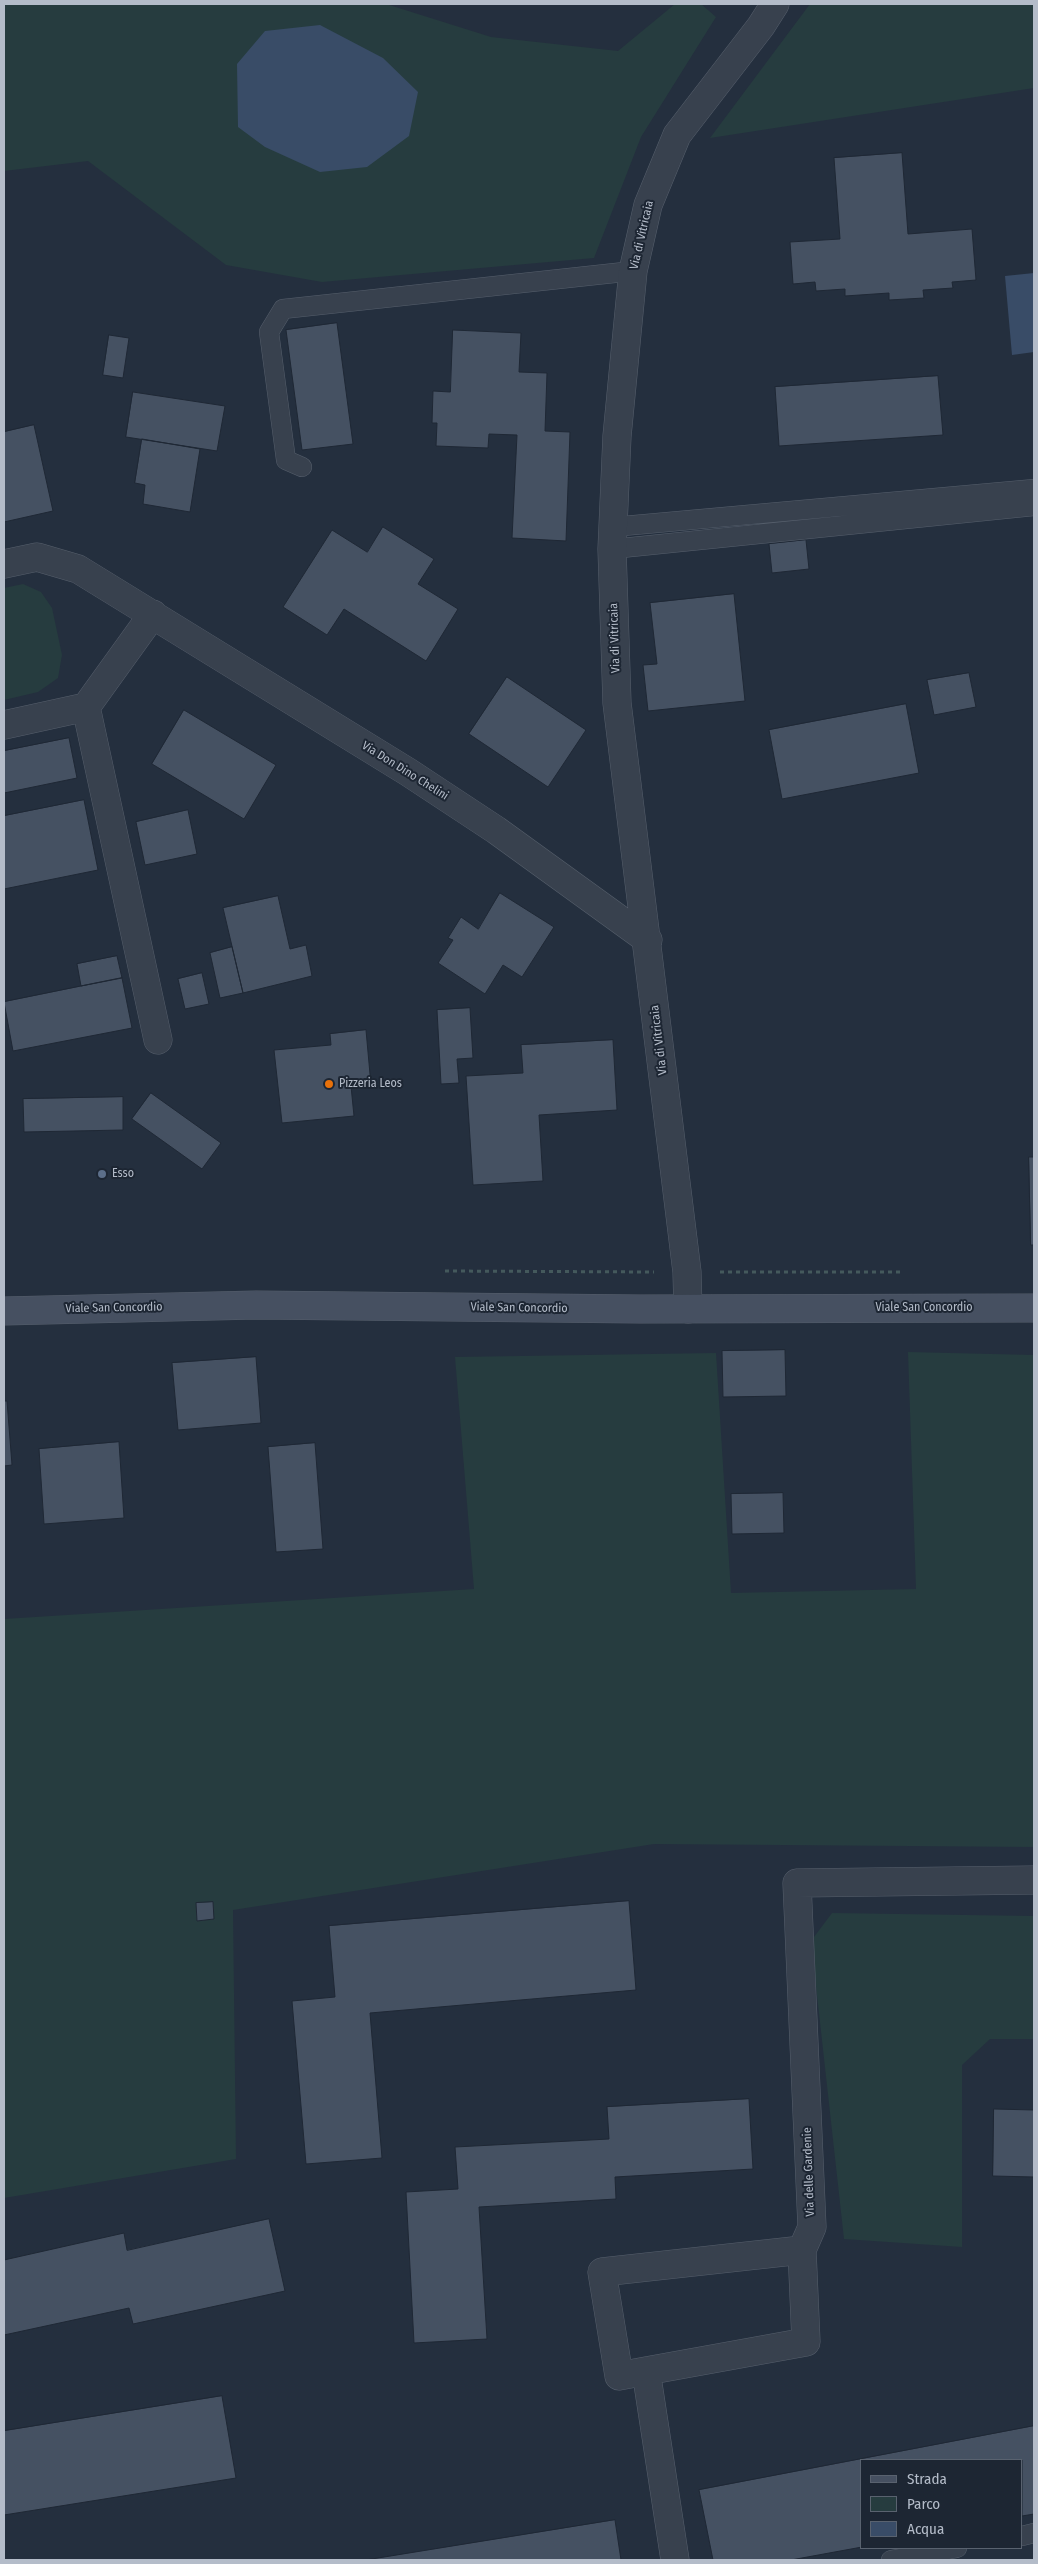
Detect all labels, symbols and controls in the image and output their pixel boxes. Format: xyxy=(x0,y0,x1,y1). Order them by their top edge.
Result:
street label: Via di Vitricaia xyxy=(627,199,657,271)
street label: Via di Vitricaia xyxy=(607,603,623,673)
street label: Via Don Dino Chelini xyxy=(359,739,451,803)
street label: Via di Vitricaia xyxy=(648,1004,670,1076)
place label: Pizzeria Leos xyxy=(339,1077,402,1091)
marker: Pizzeria Leos xyxy=(323,1078,335,1090)
place label: Esso xyxy=(112,1167,134,1181)
marker: Esso xyxy=(96,1168,108,1180)
street label: Viale San Concordio xyxy=(65,1300,163,1316)
street label: Viale San Concordio xyxy=(470,1300,568,1316)
street label: Viale San Concordio xyxy=(875,1301,973,1315)
street label: Via delle Gardenie xyxy=(800,2127,818,2217)
legend xyxy=(860,2459,1023,2549)
text: Strada xyxy=(907,2470,947,2488)
text: Parco xyxy=(907,2495,940,2513)
text: Acqua xyxy=(907,2520,944,2538)

